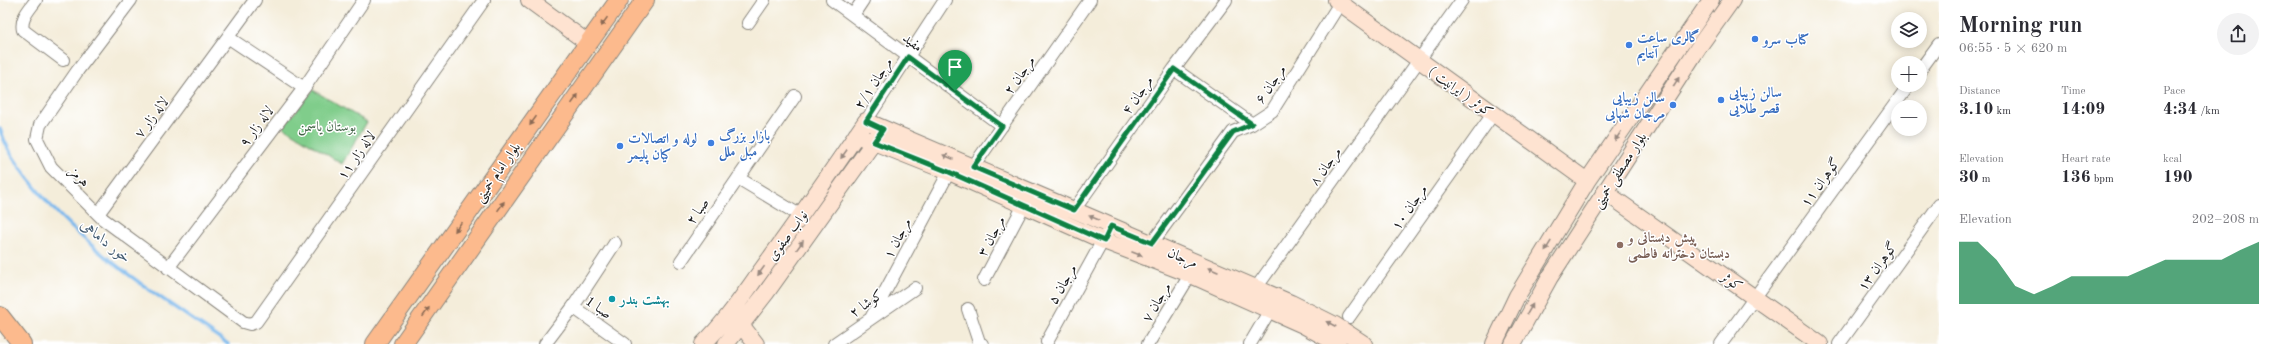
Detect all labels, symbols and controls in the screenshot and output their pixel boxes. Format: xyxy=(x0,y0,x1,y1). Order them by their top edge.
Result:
map controls xyxy=(1891,12,1927,136)
button: layers xyxy=(1891,12,1927,48)
button: share xyxy=(2217,13,2259,55)
text: Morning run xyxy=(1959,15,2082,37)
one-way arrow xyxy=(600,16,608,27)
place label: گالری ساعت آنتایم xyxy=(1637,28,1700,66)
street label: مفید xyxy=(899,31,925,55)
place label: کتاب سرو xyxy=(1761,33,1809,49)
marker: کتاب سرو xyxy=(1750,34,1760,44)
marker: گالری ساعت آنتایم xyxy=(1624,40,1634,50)
text: 06:55 · 5 × 620 m xyxy=(1959,42,2067,55)
pin xyxy=(938,50,972,91)
street label: مرجان ۲ xyxy=(1002,54,1040,98)
street label: مرجان ۲/۱ xyxy=(852,55,897,113)
icon: arrive xyxy=(944,56,966,78)
button: + xyxy=(1891,56,1927,92)
street label: مرجان ۶ xyxy=(1253,63,1291,107)
street label: کوثر ( ایرانیت ) xyxy=(1425,64,1495,120)
street label: مرجان ۴ xyxy=(1120,74,1158,118)
one-way arrow xyxy=(1672,77,1680,87)
place label: سالن زیبایی قصر طلایی xyxy=(1728,86,1782,118)
text: Distance xyxy=(1959,86,2000,97)
text: Time xyxy=(2061,86,2086,97)
text: Pace xyxy=(2163,86,2185,97)
place label: سالن زیبایی مرجان شهابی xyxy=(1604,91,1665,124)
one-way arrow xyxy=(571,94,579,105)
street label: لاله زار ۷ xyxy=(132,95,172,141)
marker: سالن زیبایی قصر طلایی xyxy=(1716,95,1726,105)
marker: سالن زیبایی مرجان شهابی xyxy=(1668,100,1678,110)
button: − xyxy=(1891,100,1927,136)
text: 3.10 xyxy=(1959,101,1993,118)
text: 14:09 xyxy=(2061,101,2105,118)
text: 4:34 xyxy=(2163,101,2197,118)
street label: لاله زار ۹ xyxy=(237,104,277,150)
text: km xyxy=(1993,106,2011,117)
text: /km xyxy=(2197,106,2220,117)
one-way arrow xyxy=(530,116,538,126)
park label: بوستان یاسمن xyxy=(298,120,356,136)
place label: بازار بزرگ مبل ملل xyxy=(719,127,770,161)
street label: لاله زار ۱۱ xyxy=(335,129,379,183)
street label: بلوار مصطفی خمینی xyxy=(1590,130,1652,212)
place label: لوله و اتصالات کیان پلیمر xyxy=(626,131,697,165)
one-way arrow xyxy=(1614,131,1622,141)
marker: بازار بزرگ مبل ملل xyxy=(706,138,716,148)
street label: بلوار امام خمینی xyxy=(472,140,528,208)
marker: لوله و اتصالات کیان پلیمر xyxy=(615,141,625,151)
street label: مرجان ۸ xyxy=(1307,145,1346,189)
one-way arrow xyxy=(840,148,848,159)
one-way arrow xyxy=(942,153,954,159)
street label: گوهران ۱۱ xyxy=(1797,154,1844,210)
text: Elevation xyxy=(1959,154,2004,165)
text: Heart rate xyxy=(2061,154,2110,165)
text: kcal xyxy=(2163,154,2182,165)
street label: هرمز xyxy=(65,164,92,191)
text: 30 xyxy=(1959,169,1979,186)
text: 136 xyxy=(2061,169,2091,186)
text: 190 xyxy=(2163,169,2193,186)
text: m xyxy=(1979,174,1991,185)
text: bpm xyxy=(2091,174,2114,185)
street label: مرجان ۱۰ xyxy=(1389,182,1432,234)
street label: صبا ۲ xyxy=(684,196,713,228)
one-way arrow xyxy=(497,200,505,211)
street label: نواب صفوی xyxy=(765,208,812,264)
text: Elevation xyxy=(1959,213,2012,226)
text: 202–208 m xyxy=(2192,213,2259,226)
street label: مرجان ۳ xyxy=(976,214,1010,260)
one-way arrow xyxy=(1087,215,1099,221)
street label: مرجان ۱ xyxy=(882,216,916,262)
water label: خور داماهی xyxy=(77,217,133,267)
one-way arrow xyxy=(454,222,462,232)
place label: پیش دبستانی و دبستان دخترانه فاطمی xyxy=(1626,231,1730,263)
street label: گوهران ۱۳ xyxy=(1854,238,1901,294)
one-way arrow xyxy=(796,240,804,251)
one-way arrow xyxy=(1544,240,1551,252)
marker: پیش دبستانی و دبستان دخترانه فاطمی xyxy=(1615,240,1625,250)
street label: مرجان xyxy=(1165,245,1200,272)
one-way arrow xyxy=(1132,251,1144,257)
street label: مرجان ۵ xyxy=(1046,262,1082,308)
one-way arrow xyxy=(757,266,765,276)
one-way arrow xyxy=(1207,266,1219,273)
street label: کوثر xyxy=(1716,268,1745,295)
street label: مرجان ۷ xyxy=(1140,280,1176,326)
street label: کوشا ۲ xyxy=(847,287,886,321)
place label: بهشت بندر xyxy=(618,293,670,308)
street label: صبا 1 xyxy=(582,294,614,323)
marker: بهشت بندر xyxy=(607,294,617,304)
one-way arrow xyxy=(1527,303,1534,315)
one-way arrow xyxy=(422,307,430,317)
one-way arrow xyxy=(1325,320,1337,327)

